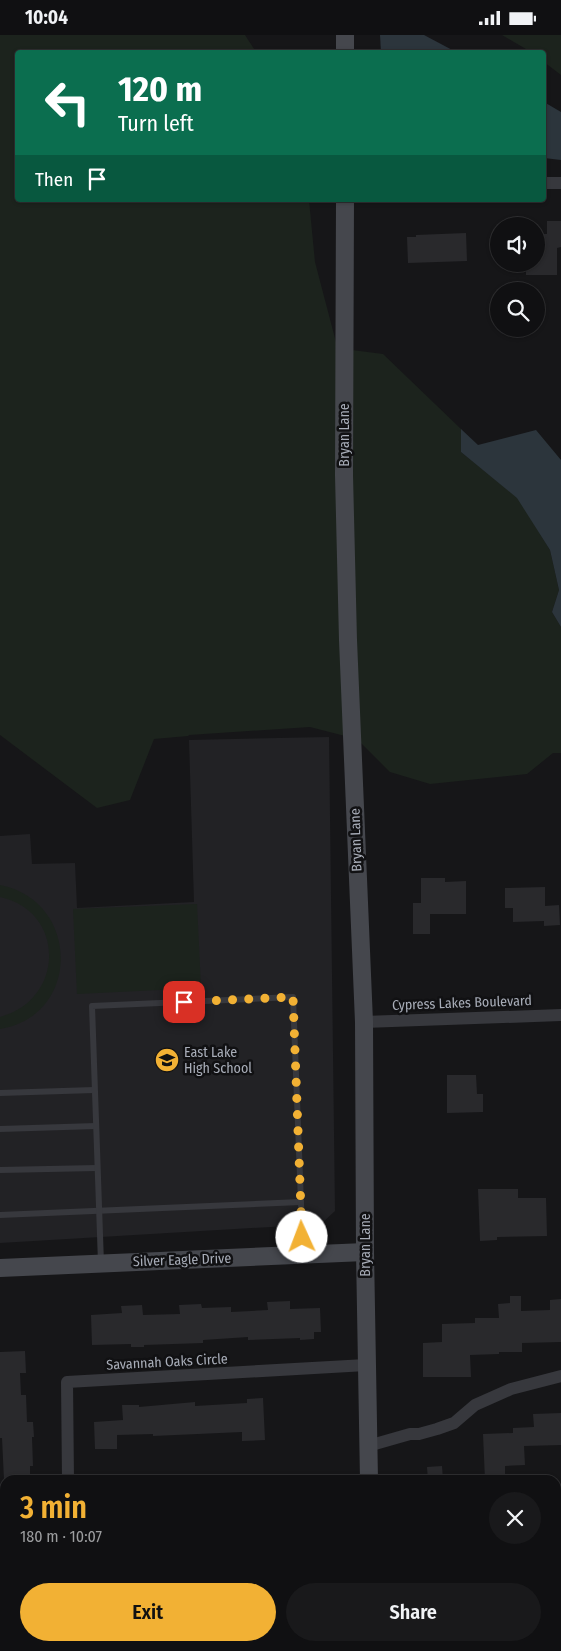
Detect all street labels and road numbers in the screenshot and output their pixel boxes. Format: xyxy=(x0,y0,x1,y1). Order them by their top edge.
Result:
street label: Bryan Lane xyxy=(336,403,353,467)
street label: Bryan Lane xyxy=(346,808,366,872)
street label: Cypress Lakes Boulevard xyxy=(392,992,532,1014)
street label: Bryan Lane xyxy=(357,1213,374,1277)
street label: Silver Eagle Drive xyxy=(132,1250,232,1270)
street label: Savannah Oaks Circle xyxy=(106,1350,228,1374)

